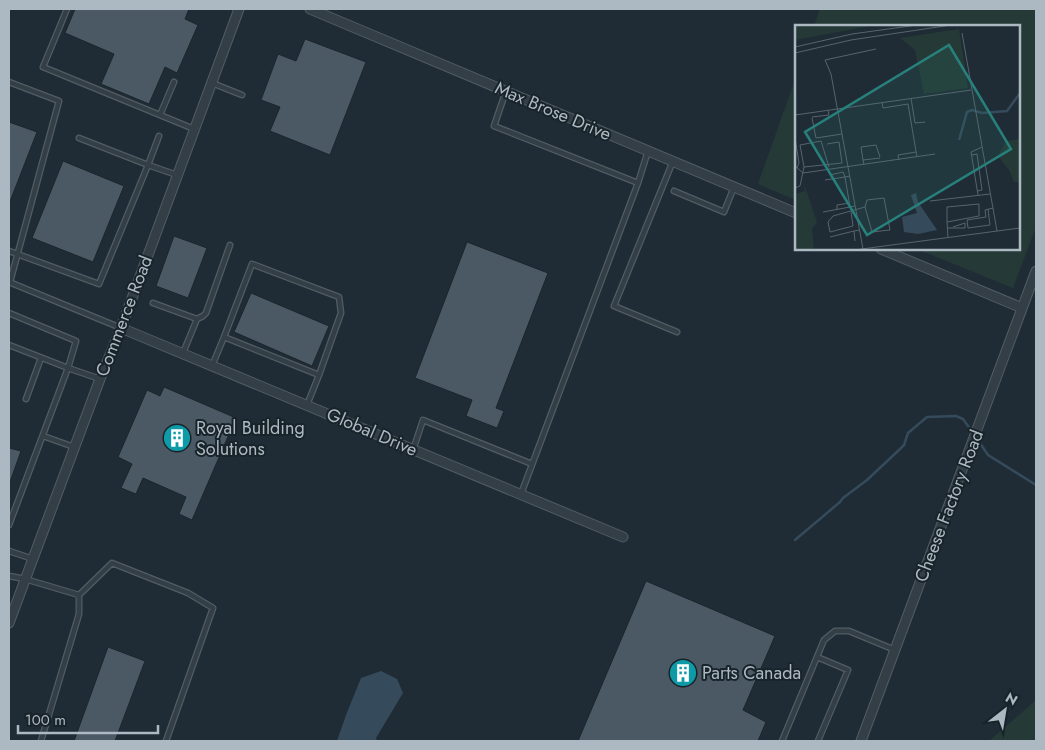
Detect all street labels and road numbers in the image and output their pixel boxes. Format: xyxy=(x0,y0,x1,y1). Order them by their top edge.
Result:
street label: Max Brose Drive xyxy=(491,75,615,147)
street label: Commerce Road xyxy=(89,252,159,380)
street label: Global Drive xyxy=(323,401,421,463)
street label: Cheese Factory Road xyxy=(908,426,990,586)

